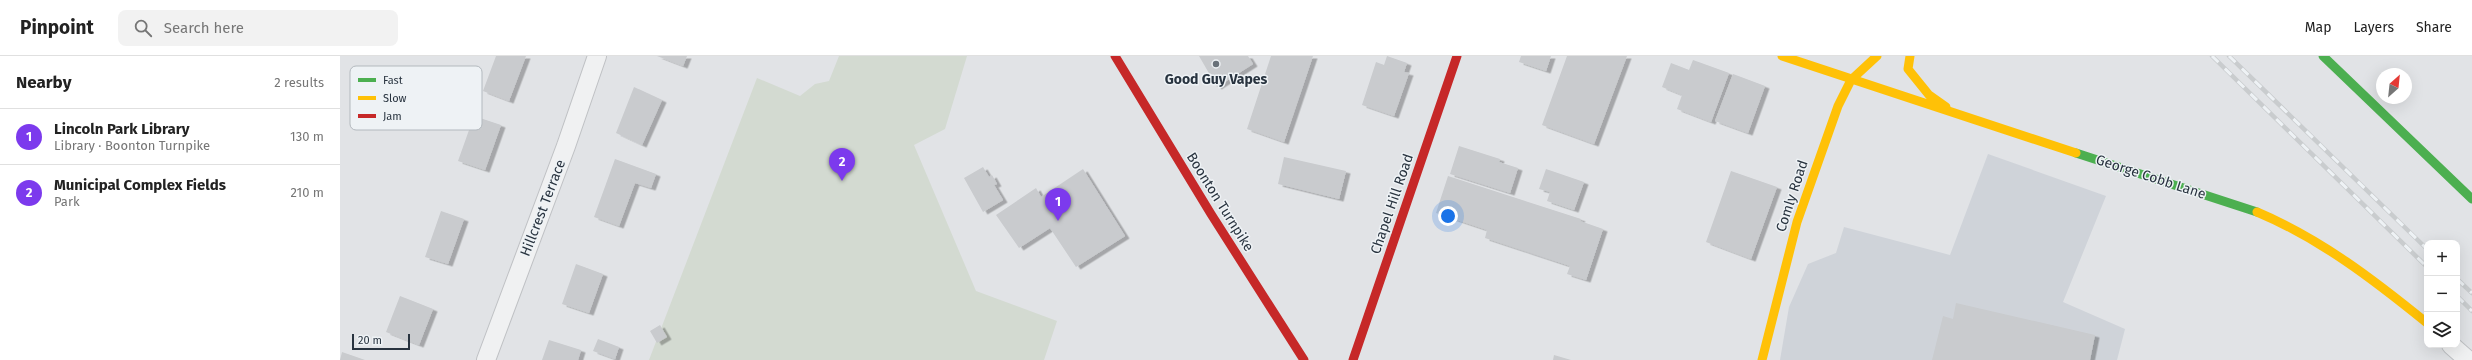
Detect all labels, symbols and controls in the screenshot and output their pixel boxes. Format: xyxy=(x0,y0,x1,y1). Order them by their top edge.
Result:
search box xyxy=(118,10,398,46)
text: Pinpoint xyxy=(20,16,94,39)
icon: search xyxy=(132,17,154,39)
text: Search here xyxy=(164,19,244,37)
text: Map xyxy=(2305,19,2331,36)
text: Layers xyxy=(2353,19,2394,36)
text: Share xyxy=(2416,19,2452,36)
marker: Good Guy Vapes xyxy=(1211,59,1221,69)
legend xyxy=(350,66,482,130)
north arrow xyxy=(2376,68,2412,104)
place label: Good Guy Vapes xyxy=(1165,71,1268,88)
text: Nearby xyxy=(16,72,71,93)
text: Fast xyxy=(383,74,403,87)
text: 2 results xyxy=(274,75,324,90)
text: Slow xyxy=(383,92,407,105)
text: Jam xyxy=(383,110,402,123)
text: Lincoln Park Library xyxy=(54,120,190,138)
text: 1 xyxy=(26,129,32,144)
text: 130 m xyxy=(290,129,324,144)
text: Library · Boonton Turnpike xyxy=(54,138,210,153)
pin: 2 xyxy=(829,148,855,181)
street label: Boonton Turnpike xyxy=(1183,149,1257,255)
street label: George Cobb Lane xyxy=(2094,151,2208,203)
street label: Chapel Hill Road xyxy=(1367,152,1417,256)
street label: Hillcrest Terrace xyxy=(517,157,569,259)
street label: Comly Road xyxy=(1772,158,1812,234)
text: Municipal Complex Fields xyxy=(54,176,226,194)
text: 2 xyxy=(26,185,32,200)
text: 210 m xyxy=(290,185,324,200)
pin: 1 xyxy=(1045,188,1071,221)
text: Park xyxy=(54,194,80,209)
your location xyxy=(1438,206,1458,226)
map controls xyxy=(2424,240,2460,348)
button: + xyxy=(2424,240,2460,276)
button: − xyxy=(2424,276,2460,312)
button: layers xyxy=(2424,312,2460,348)
scale bar xyxy=(352,332,410,351)
text: 20 m xyxy=(358,334,382,347)

